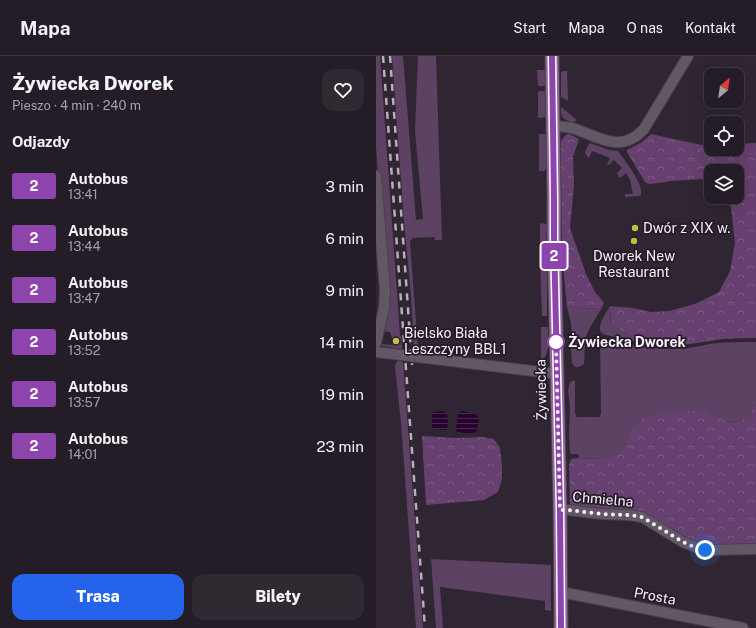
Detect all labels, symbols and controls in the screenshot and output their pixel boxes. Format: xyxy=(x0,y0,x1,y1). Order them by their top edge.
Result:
text: Mapa xyxy=(20,17,70,39)
text: Start xyxy=(513,20,546,36)
text: Mapa xyxy=(568,20,604,36)
text: O nas xyxy=(626,20,663,36)
text: Kontakt xyxy=(685,20,736,36)
north arrow xyxy=(704,68,744,108)
map controls xyxy=(704,68,744,204)
button: heart xyxy=(322,69,364,111)
text: Żywiecka Dworek xyxy=(12,72,174,94)
text: Pieszo · 4 min · 240 m xyxy=(12,98,141,113)
button: locate xyxy=(704,116,744,156)
text: Odjazdy xyxy=(12,133,70,150)
button: layers xyxy=(704,164,744,204)
text: Autobus xyxy=(68,170,128,187)
text: 2 xyxy=(30,178,38,194)
text: 3 min xyxy=(325,178,364,195)
text: 13:41 xyxy=(68,187,98,202)
place label: Dwór z XIX w. xyxy=(643,220,730,236)
text: Autobus xyxy=(68,222,128,239)
marker: Dwór z XIX w. xyxy=(630,223,640,233)
text: 2 xyxy=(30,230,38,246)
text: 6 min xyxy=(326,230,364,247)
marker: Dworek New Restaurant xyxy=(629,236,639,246)
text: 13:44 xyxy=(68,239,101,254)
line badge: 2 xyxy=(541,243,567,269)
text: 2 xyxy=(550,248,558,264)
place label: Dworek New Restaurant xyxy=(593,248,675,280)
text: Autobus xyxy=(68,274,128,291)
text: 2 xyxy=(30,282,38,298)
text: 9 min xyxy=(326,282,364,299)
text: 13:47 xyxy=(68,291,100,306)
place label: Bielsko Biała Leszczyny BBL1 xyxy=(404,325,506,357)
text: Autobus xyxy=(68,326,128,343)
marker: Żywiecka Dworek xyxy=(547,333,565,351)
place label: Żywiecka Dworek xyxy=(568,333,686,350)
text: 2 xyxy=(30,334,38,350)
text: 14 min xyxy=(319,334,364,351)
marker: Bielsko Biała Leszczyny BBL1 xyxy=(391,336,401,346)
text: 13:52 xyxy=(68,343,101,358)
street label: Żywiecka xyxy=(530,359,550,421)
text: Autobus xyxy=(68,378,128,395)
text: 2 xyxy=(30,386,38,402)
text: 19 min xyxy=(319,386,364,403)
text: 13:57 xyxy=(68,395,101,410)
text: Autobus xyxy=(68,430,128,447)
text: 2 xyxy=(30,438,38,454)
text: 23 min xyxy=(317,438,364,455)
text: 14:01 xyxy=(68,447,98,462)
street label: Chmielna xyxy=(572,488,634,510)
your location xyxy=(695,540,715,560)
button: Trasa xyxy=(12,574,184,620)
button: Bilety xyxy=(192,574,364,620)
street label: Prosta xyxy=(633,584,677,608)

